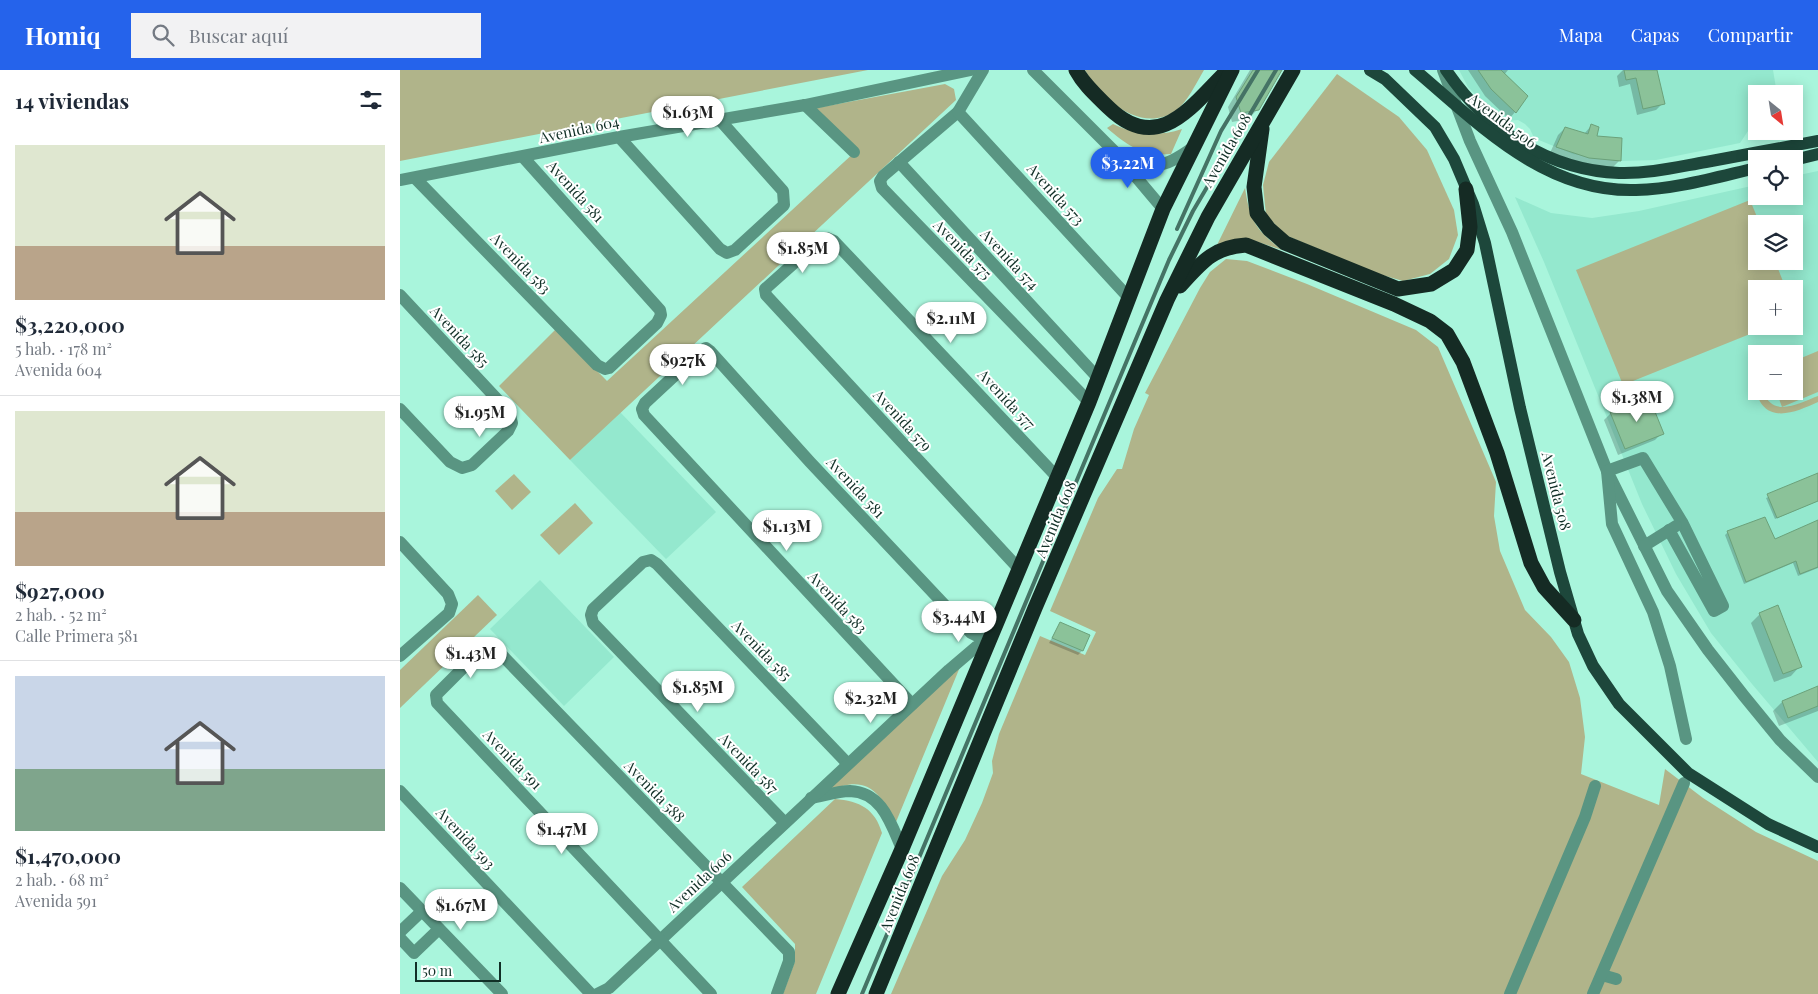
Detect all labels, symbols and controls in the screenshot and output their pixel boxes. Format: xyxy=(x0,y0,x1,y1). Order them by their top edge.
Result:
search box xyxy=(131,13,481,58)
text: Homiq xyxy=(25,19,101,51)
icon: search xyxy=(149,21,177,49)
text: Buscar aquí xyxy=(189,22,288,48)
text: Mapa xyxy=(1559,23,1603,47)
text: Capas xyxy=(1631,23,1680,47)
text: Compartir xyxy=(1708,23,1793,47)
north arrow xyxy=(1748,85,1802,140)
map controls xyxy=(1748,85,1803,400)
text: 14 viviendas xyxy=(15,86,129,114)
icon: filters xyxy=(357,86,385,114)
street label: Avenida 506 xyxy=(1464,87,1541,152)
pin: $1.63M xyxy=(647,96,729,138)
text: $1.63M xyxy=(662,101,714,122)
street label: Avenida 608 xyxy=(1196,109,1255,191)
street label: Avenida 604 xyxy=(536,111,621,147)
pin: $3.22M xyxy=(1087,146,1169,189)
button: locate xyxy=(1748,150,1803,205)
text: $3.22M xyxy=(1102,152,1154,173)
street label: Avenida 581 xyxy=(542,155,609,227)
street label: Avenida 573 xyxy=(1022,158,1089,229)
icon: home xyxy=(155,178,245,268)
street label: Avenida 575 xyxy=(929,214,997,283)
button: layers xyxy=(1748,215,1803,270)
street label: Avenida 574 xyxy=(976,223,1043,294)
street label: Avenida 583 xyxy=(486,227,555,298)
pin: $1.85M xyxy=(762,232,844,274)
text: $1.85M xyxy=(778,237,828,258)
button: + xyxy=(1748,280,1803,335)
street label: Avenida 585 xyxy=(426,300,494,371)
pin: $2.11M xyxy=(910,302,992,344)
text: $2.11M xyxy=(927,307,975,328)
text: $3,220,000 xyxy=(15,310,125,338)
text: 5 hab. · 178 m² xyxy=(15,338,112,359)
pin: $927K xyxy=(648,344,718,386)
button: − xyxy=(1748,345,1803,400)
text: $927K xyxy=(660,349,706,370)
text: Avenida 604 xyxy=(15,359,102,380)
street label: Avenida 577 xyxy=(973,364,1040,434)
pin: $1.38M xyxy=(1596,380,1678,423)
street label: Avenida 579 xyxy=(869,384,937,455)
text: $1.38M xyxy=(1612,386,1662,407)
pin: $1.95M xyxy=(439,396,521,438)
text: $1.95M xyxy=(455,401,505,422)
icon: home xyxy=(155,443,245,533)
street label: Avenida 508 xyxy=(1537,449,1576,533)
street label: Avenida 581 xyxy=(822,451,890,522)
street label: Avenida 608 xyxy=(1029,477,1080,562)
pin: $1.13M xyxy=(746,510,828,552)
text: $1.13M xyxy=(763,515,811,536)
street label: Avenida 583 xyxy=(803,566,872,637)
text: $927,000 xyxy=(15,576,105,604)
pin: $3.44M xyxy=(918,600,1000,643)
text: 2 hab. · 52 m² xyxy=(15,604,107,625)
text: $3.44M xyxy=(933,606,985,627)
street label: Avenida 585 xyxy=(727,614,796,685)
text: Calle Primera 581 xyxy=(15,625,138,646)
pin: $1.43M xyxy=(430,636,512,679)
text: $1.43M xyxy=(446,642,496,663)
pin: $1.85M xyxy=(657,670,739,713)
text: $1.85M xyxy=(673,676,723,697)
pin: $2.32M xyxy=(830,682,912,724)
text: $2.32M xyxy=(845,687,897,708)
icon: home xyxy=(155,708,245,798)
street label: Avenida 591 xyxy=(478,724,547,794)
street label: Avenida 587 xyxy=(714,727,783,798)
street label: Avenida 588 xyxy=(620,755,690,827)
street label: Avenida 593 xyxy=(431,802,500,873)
pin: $1.47M xyxy=(521,812,603,855)
text: $1.47M xyxy=(537,818,587,839)
text: $1,470,000 xyxy=(15,841,121,869)
street label: Avenida 606 xyxy=(662,846,736,917)
street label: Avenida 608 xyxy=(874,851,924,936)
text: 2 hab. · 68 m² xyxy=(15,869,109,890)
pin: $1.67M xyxy=(420,888,502,931)
text: Avenida 591 xyxy=(15,890,97,911)
text: $1.67M xyxy=(436,894,486,915)
scale bar xyxy=(415,959,501,982)
text: 50 m xyxy=(422,961,452,980)

